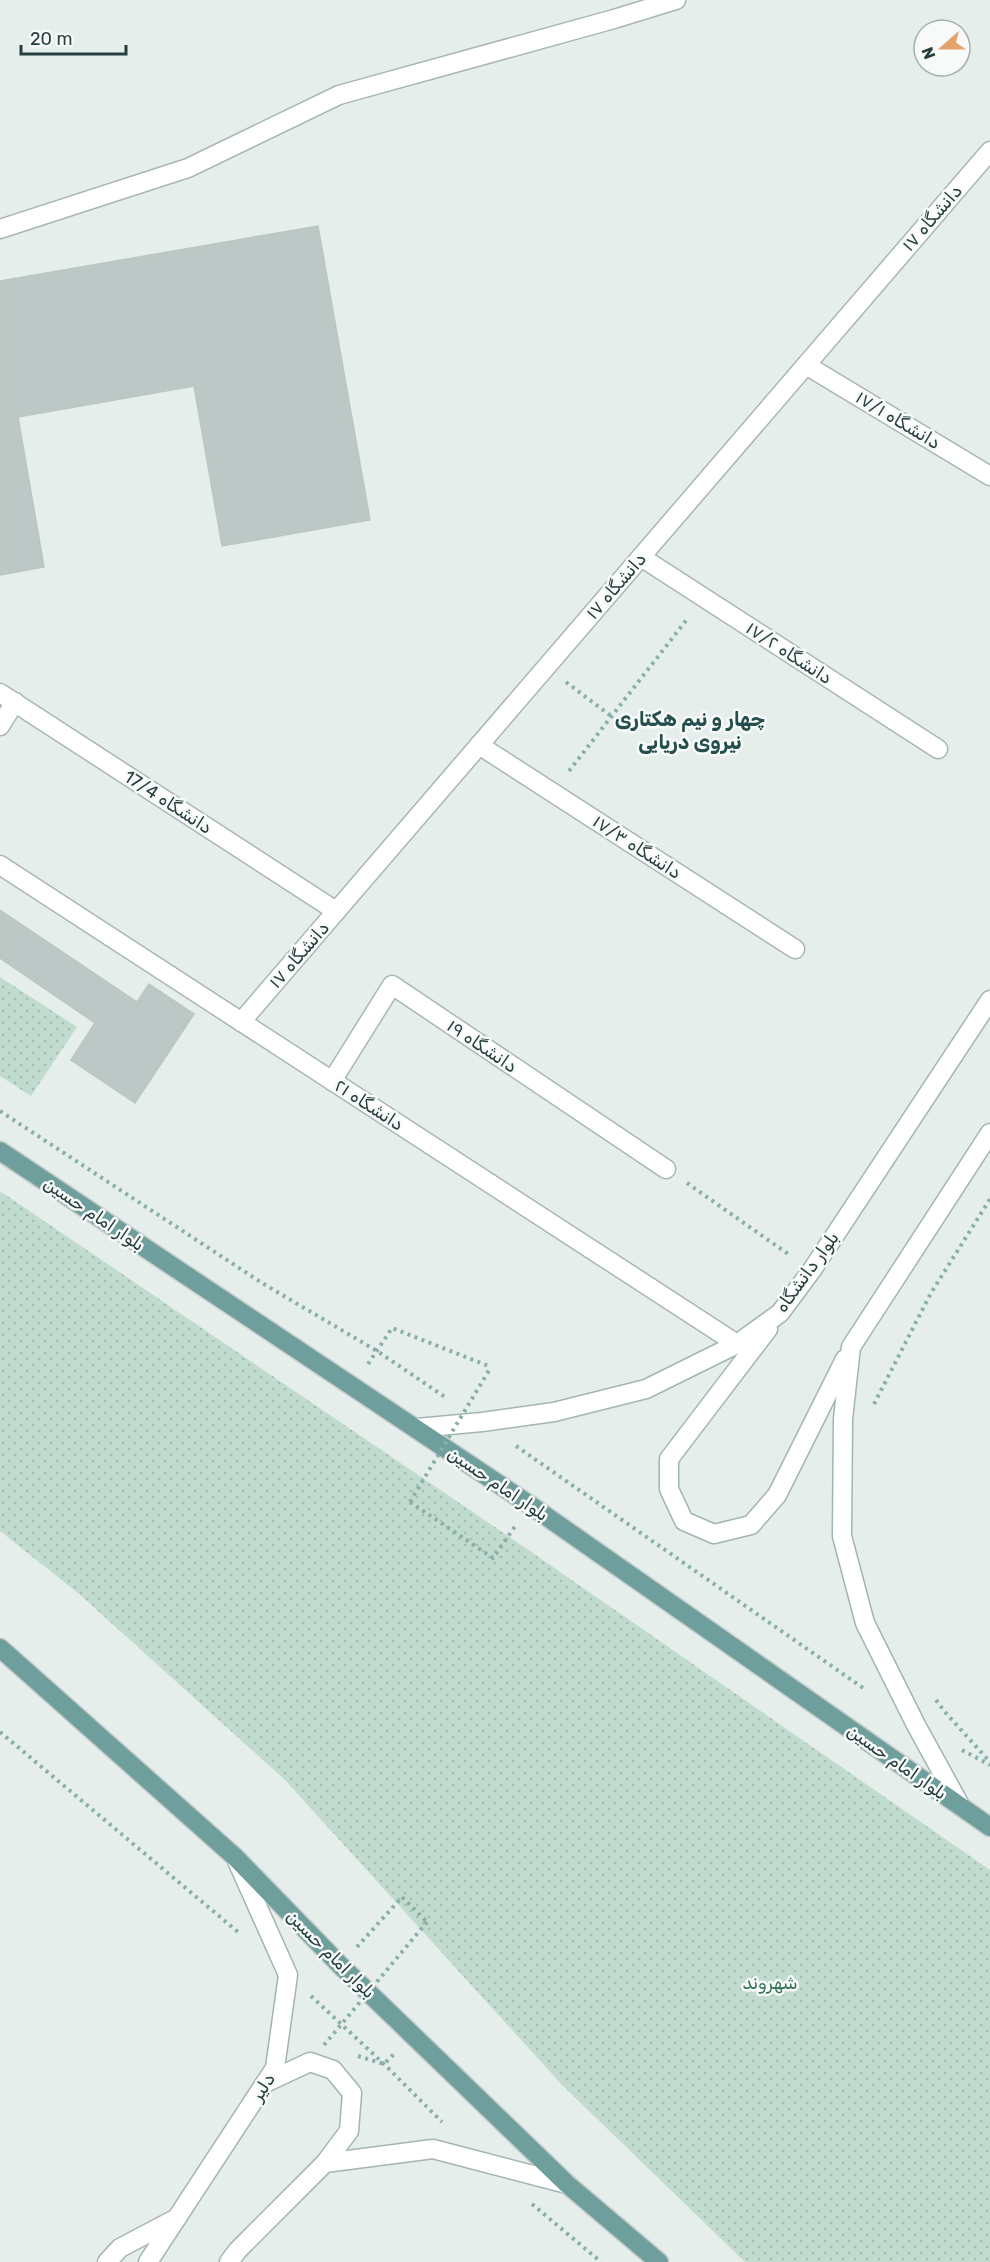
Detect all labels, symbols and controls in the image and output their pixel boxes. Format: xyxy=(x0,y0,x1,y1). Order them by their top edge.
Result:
scale bar xyxy=(21,18,126,56)
north arrow xyxy=(912,18,972,78)
text: 20 m xyxy=(30,28,72,50)
text: N xyxy=(918,44,939,62)
street label: دانشگاه ۱۷ xyxy=(897,180,967,256)
street label: دانشگاه ۱۷/۱ xyxy=(852,386,944,454)
street label: دانشگاه ۱۷ xyxy=(581,548,651,624)
street label: دانشگاه ۱۷/۲ xyxy=(742,617,836,689)
district label: چهار و نیم هکتاری نیروی دریایی xyxy=(615,707,765,754)
street label: دانشگاه 17/4 xyxy=(120,765,216,839)
street label: دانشگاه ۱۷/۳ xyxy=(589,810,685,884)
street label: دانشگاه ۱۷ xyxy=(264,917,334,993)
street label: دانشگاه ۱۹ xyxy=(443,1015,521,1077)
street label: دانشگاه ۲۱ xyxy=(330,1074,408,1136)
street label: بلوار امام حسین xyxy=(39,1172,149,1256)
street label: بلوار دانشگاه xyxy=(770,1227,844,1317)
street label: بلوار امام حسین xyxy=(443,1442,553,1526)
street label: بلوار امام حسین xyxy=(843,1720,951,1804)
street label: بلوار امام حسین xyxy=(282,1905,380,2003)
park label: شهروند xyxy=(742,1972,798,1994)
street label: دلیر xyxy=(245,2069,280,2106)

